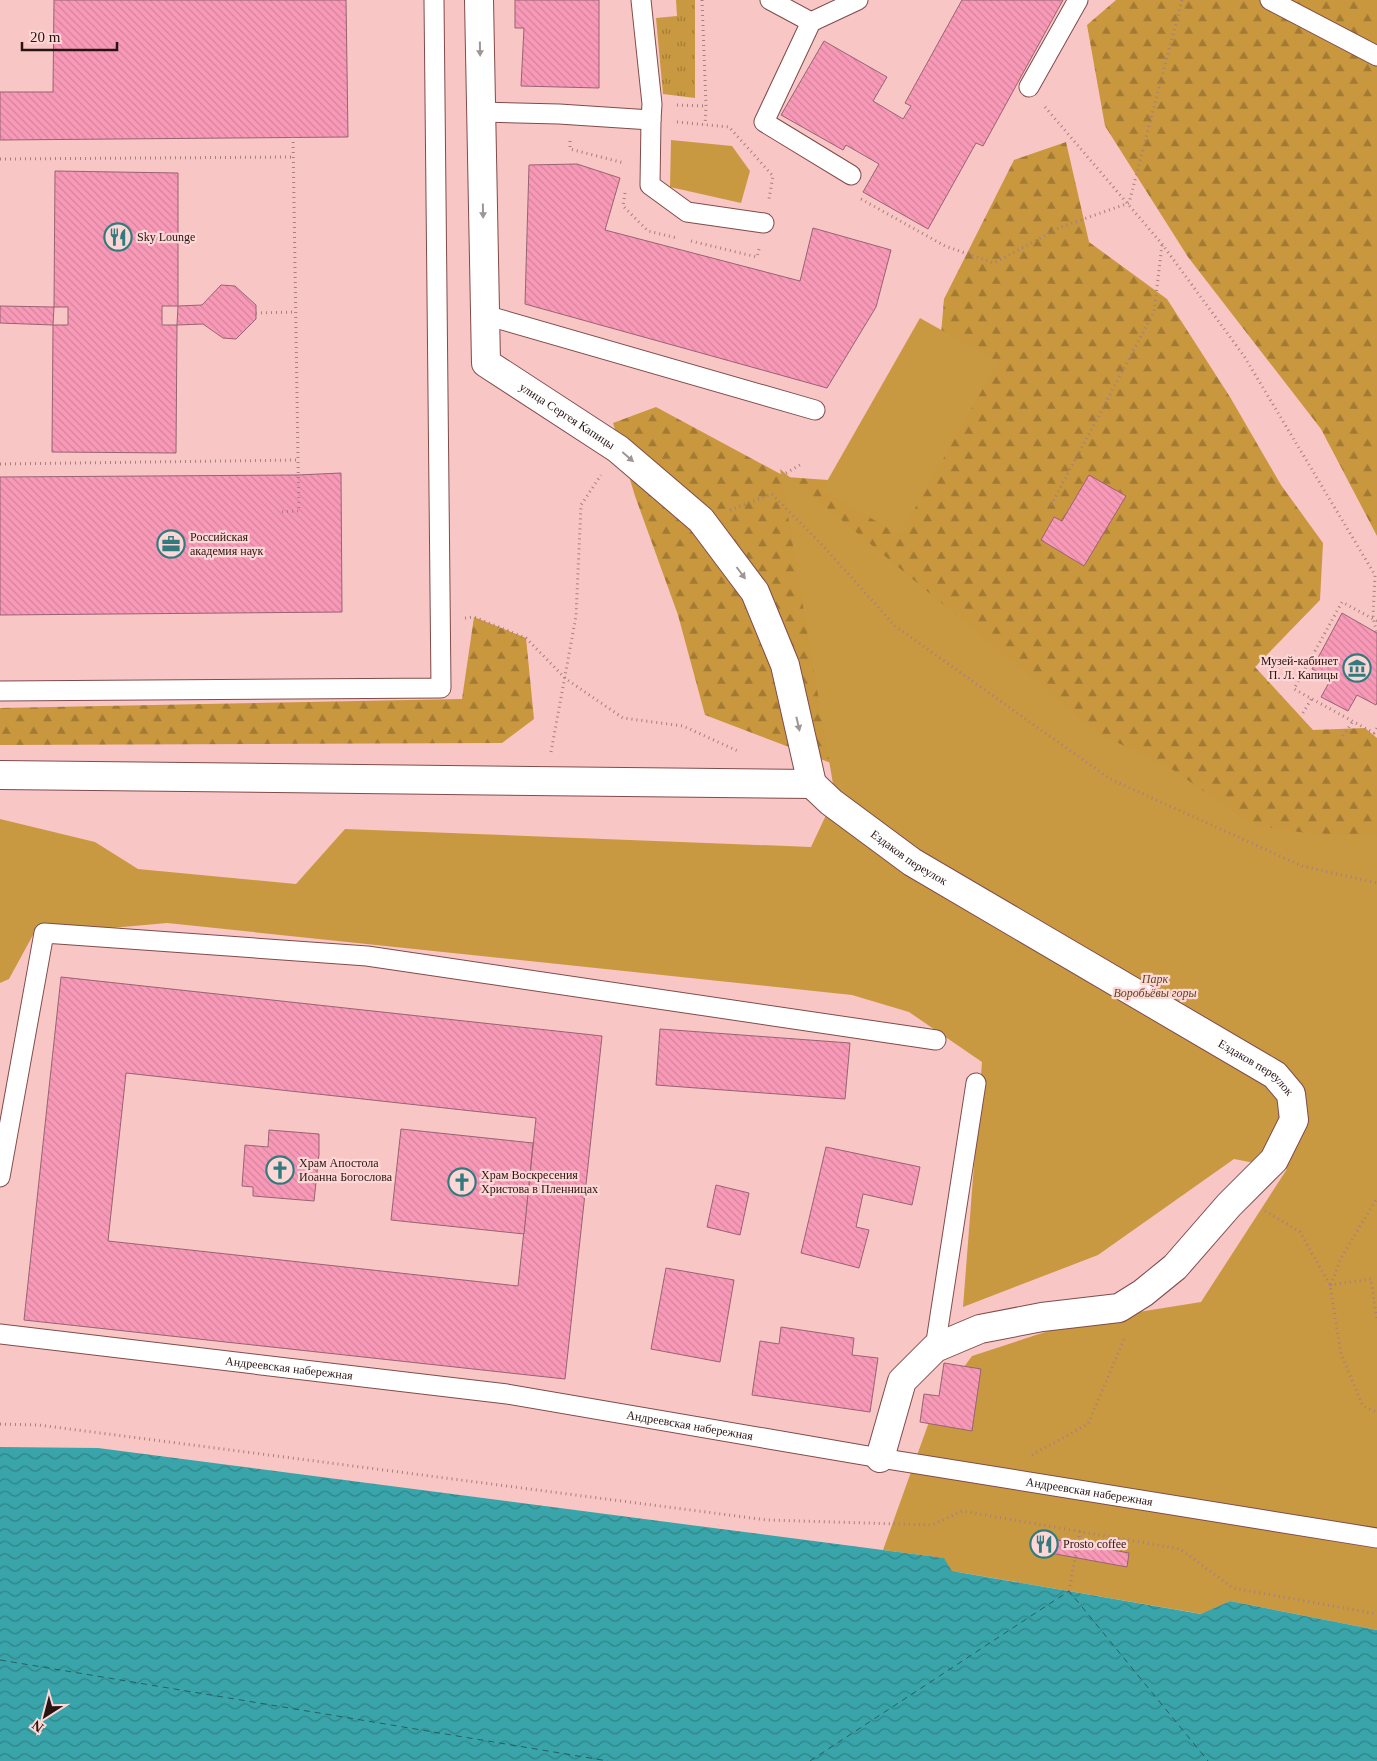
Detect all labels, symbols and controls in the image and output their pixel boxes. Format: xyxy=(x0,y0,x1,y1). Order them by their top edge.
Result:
scale bar xyxy=(22,20,118,52)
text: 20 m xyxy=(30,29,61,45)
one-way arrow xyxy=(476,41,484,57)
one-way arrow xyxy=(479,203,487,219)
restaurant icon: Sky Lounge xyxy=(103,222,133,252)
place label: Sky Lounge xyxy=(137,230,195,244)
street label: улица Сергея Капицы xyxy=(517,380,618,452)
one-way arrow xyxy=(621,452,634,463)
office icon: Российская академия наук xyxy=(156,529,186,559)
place label: Российская академия наук xyxy=(190,530,263,558)
one-way arrow xyxy=(736,566,746,580)
museum icon: Музей-кабинет П. Л. Капицы xyxy=(1342,653,1372,683)
place label: Музей-кабинет П. Л. Капицы xyxy=(1261,654,1339,682)
one-way arrow xyxy=(794,716,802,731)
street label: Ездаков переулок xyxy=(868,827,950,888)
park label: Парк Воробьёвы горы xyxy=(1113,972,1197,1000)
street label: Ездаков переулок xyxy=(1216,1036,1296,1099)
church icon: Храм Апостола Иоанна Богослова xyxy=(265,1155,295,1185)
place label: Храм Апостола Иоанна Богослова xyxy=(299,1156,393,1184)
church icon: Храм Воскресения Христова в Пленницах xyxy=(447,1167,477,1197)
place label: Храм Воскресения Христова в Пленницах xyxy=(481,1168,598,1196)
street label: Андреевская набережная xyxy=(224,1354,354,1383)
street label: Андреевская набережная xyxy=(625,1408,755,1443)
street label: Андреевская набережная xyxy=(1025,1475,1154,1509)
restaurant icon: Prosto coffee xyxy=(1029,1529,1059,1559)
place label: Prosto coffee xyxy=(1063,1537,1126,1551)
north arrow xyxy=(20,1691,70,1741)
text: N xyxy=(29,1717,46,1735)

